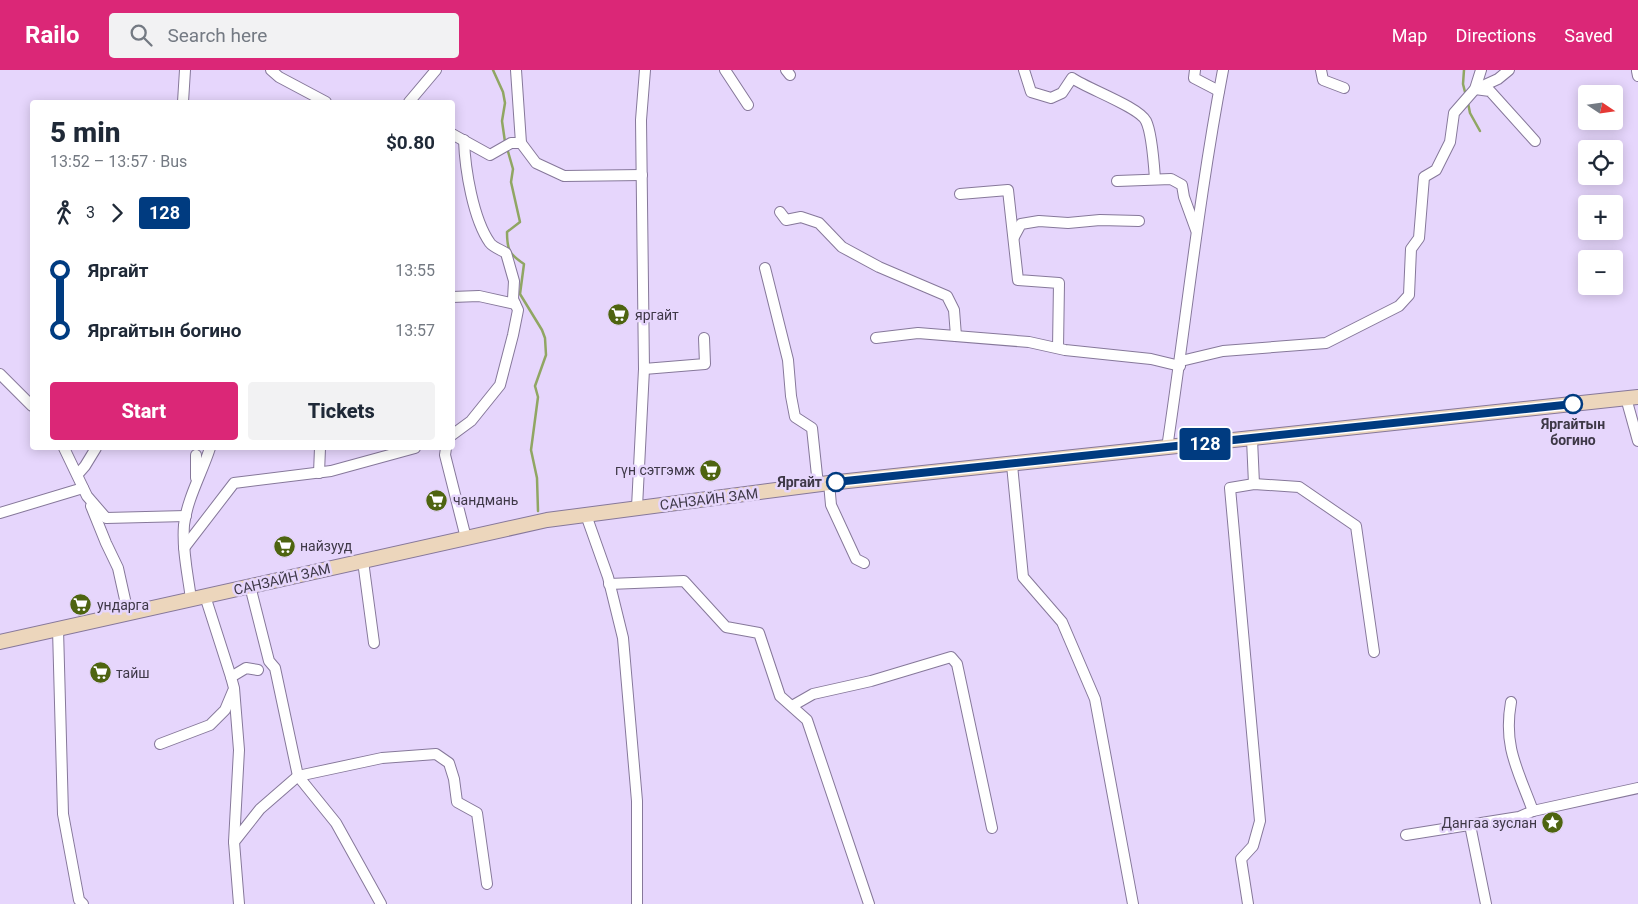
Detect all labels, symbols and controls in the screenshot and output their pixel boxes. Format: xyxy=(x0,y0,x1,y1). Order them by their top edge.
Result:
search box xyxy=(109,13,459,58)
text: Railo xyxy=(25,21,79,49)
icon: search xyxy=(127,21,155,49)
text: Search here xyxy=(167,24,267,47)
text: Map xyxy=(1392,25,1427,46)
text: Directions xyxy=(1455,25,1536,46)
text: Saved xyxy=(1564,25,1613,46)
north arrow xyxy=(1578,85,1622,130)
map controls xyxy=(1578,85,1623,295)
text: 5 min xyxy=(50,116,121,149)
text: $0.80 xyxy=(386,131,435,154)
button: locate xyxy=(1578,140,1623,185)
text: 13:52 – 13:57 · Bus xyxy=(50,152,187,171)
button: + xyxy=(1578,195,1623,240)
icon: walk xyxy=(50,199,78,227)
icon: forward xyxy=(103,199,131,227)
text: 128 xyxy=(149,202,180,223)
text: 3 xyxy=(86,203,95,222)
button: − xyxy=(1578,250,1623,295)
text: Яргайт xyxy=(88,259,149,282)
text: 13:55 xyxy=(395,261,435,280)
supermarket icon: яргайт xyxy=(607,303,631,327)
place label: яргайт xyxy=(635,307,679,323)
text: Яргайтын богино xyxy=(88,319,242,342)
text: 13:57 xyxy=(395,321,435,340)
button: Start xyxy=(50,382,238,440)
button: Tickets xyxy=(248,382,435,440)
marker: Яргайтын богино xyxy=(1563,394,1583,414)
place label: Яргайтын богино xyxy=(1540,416,1605,448)
line badge: 128 xyxy=(1176,428,1234,460)
text: 128 xyxy=(1190,433,1220,454)
supermarket icon: гүн сэтгэмж xyxy=(699,458,723,482)
place label: гүн сэтгэмж xyxy=(615,462,695,478)
marker: Яргайт xyxy=(826,472,846,492)
place label: Яргайт xyxy=(776,474,822,490)
street label: САНЗАЙН ЗАМ xyxy=(659,485,759,513)
supermarket icon: чандмань xyxy=(425,488,449,512)
place label: чандмань xyxy=(453,492,518,508)
supermarket icon: найзууд xyxy=(272,534,296,558)
place label: найзууд xyxy=(300,538,353,554)
street label: САНЗАЙН ЗАМ xyxy=(232,560,332,598)
supermarket icon: ундарга xyxy=(69,593,93,617)
place label: ундарга xyxy=(97,597,149,613)
supermarket icon: тайш xyxy=(88,661,112,685)
place label: тайш xyxy=(116,665,150,681)
place icon: Дангаа зуслан xyxy=(1541,811,1565,835)
place label: Дангаа зуслан xyxy=(1441,815,1537,831)

